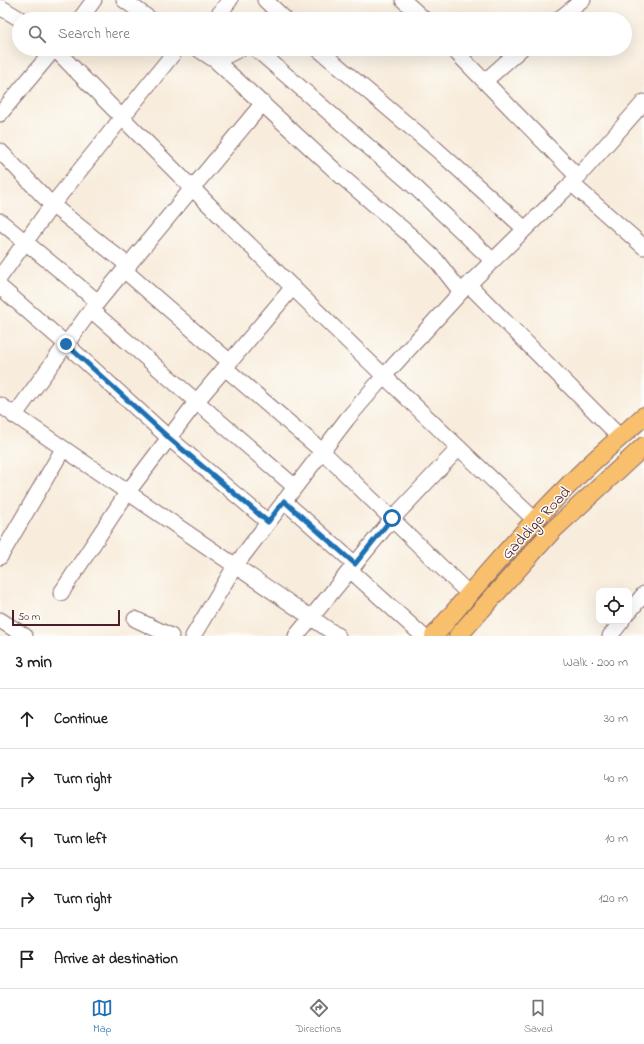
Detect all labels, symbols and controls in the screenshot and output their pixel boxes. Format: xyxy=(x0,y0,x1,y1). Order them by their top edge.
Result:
search box xyxy=(12,12,632,56)
icon: search xyxy=(26,23,48,45)
text: Search here xyxy=(58,23,130,45)
route end xyxy=(57,335,75,353)
street label: Gaddige Road xyxy=(496,481,577,565)
route start xyxy=(383,509,401,527)
map controls xyxy=(596,588,632,624)
button: locate xyxy=(596,588,632,624)
scale bar xyxy=(12,608,120,627)
text: 50 m xyxy=(18,609,40,625)
text: 3 min xyxy=(16,650,52,675)
text: Walk · 200 m xyxy=(563,653,628,672)
icon: ahead xyxy=(16,708,38,730)
text: Continue xyxy=(54,708,108,730)
text: 30 m xyxy=(604,709,628,728)
icon: right xyxy=(16,768,38,790)
text: Turn right xyxy=(54,768,112,790)
text: 40 m xyxy=(604,769,628,788)
icon: left xyxy=(16,828,38,850)
text: Turn left xyxy=(54,828,107,850)
text: 10 m xyxy=(605,829,628,848)
icon: right xyxy=(16,888,38,910)
text: Turn right xyxy=(54,888,112,910)
text: 120 m xyxy=(598,889,628,908)
icon: arrive xyxy=(16,948,38,970)
text: Arrive at destination xyxy=(54,948,178,970)
tab: Map xyxy=(91,997,113,1037)
tab: Directions xyxy=(296,997,342,1037)
tab: Saved xyxy=(524,997,553,1037)

